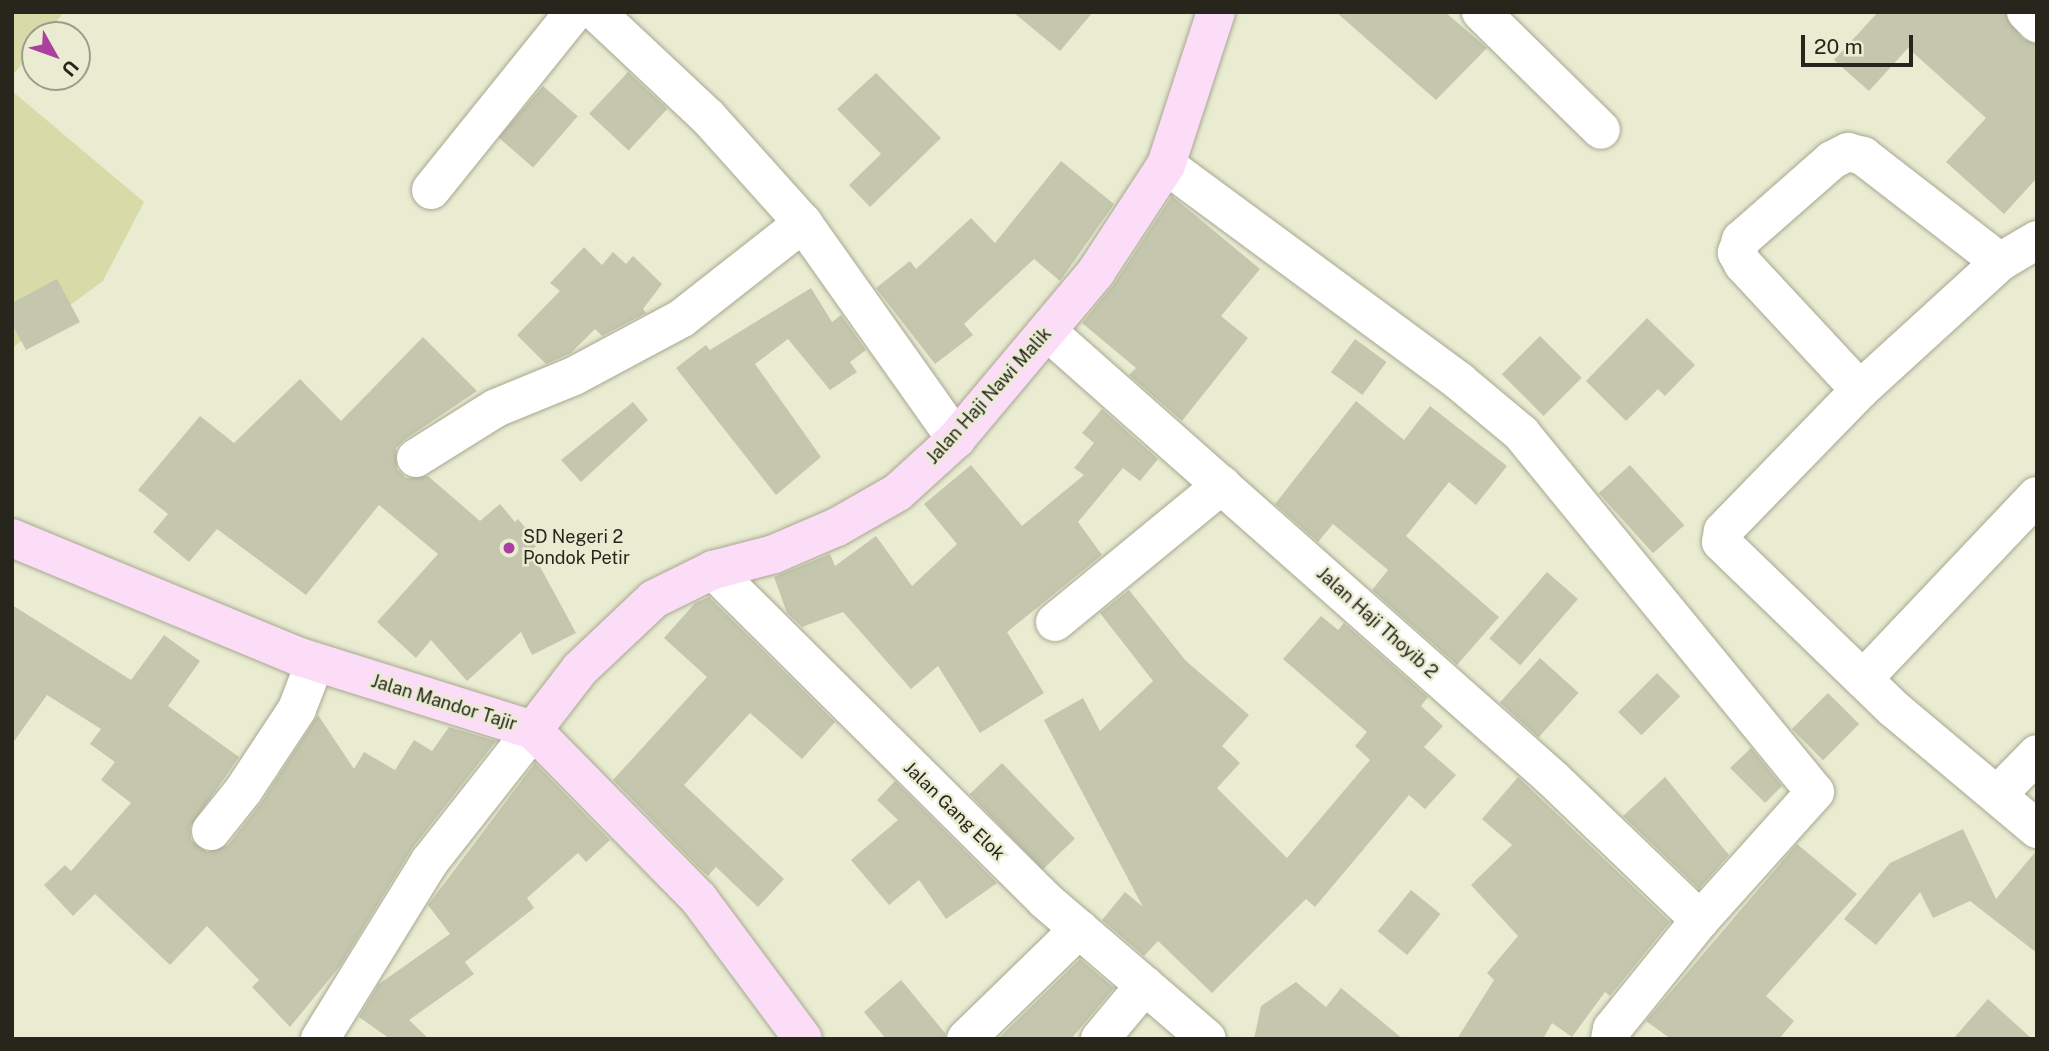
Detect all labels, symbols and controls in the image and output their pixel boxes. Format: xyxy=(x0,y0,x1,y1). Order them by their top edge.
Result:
north arrow xyxy=(21,21,91,91)
scale bar xyxy=(1804,21,1916,65)
text: 20 m xyxy=(1814,34,1863,59)
text: U xyxy=(58,56,83,81)
street label: Jalan Haji Nawi Malik xyxy=(922,323,1056,469)
place label: SD Negeri 2 Pondok Petir xyxy=(523,527,630,570)
marker: SD Negeri 2 Pondok Petir xyxy=(501,540,517,556)
street label: Jalan Haji Thoyib 2 xyxy=(1312,563,1442,683)
street label: Jalan Mandor Tajir xyxy=(368,671,520,735)
street label: Jalan Gang Elok xyxy=(899,757,1009,865)

